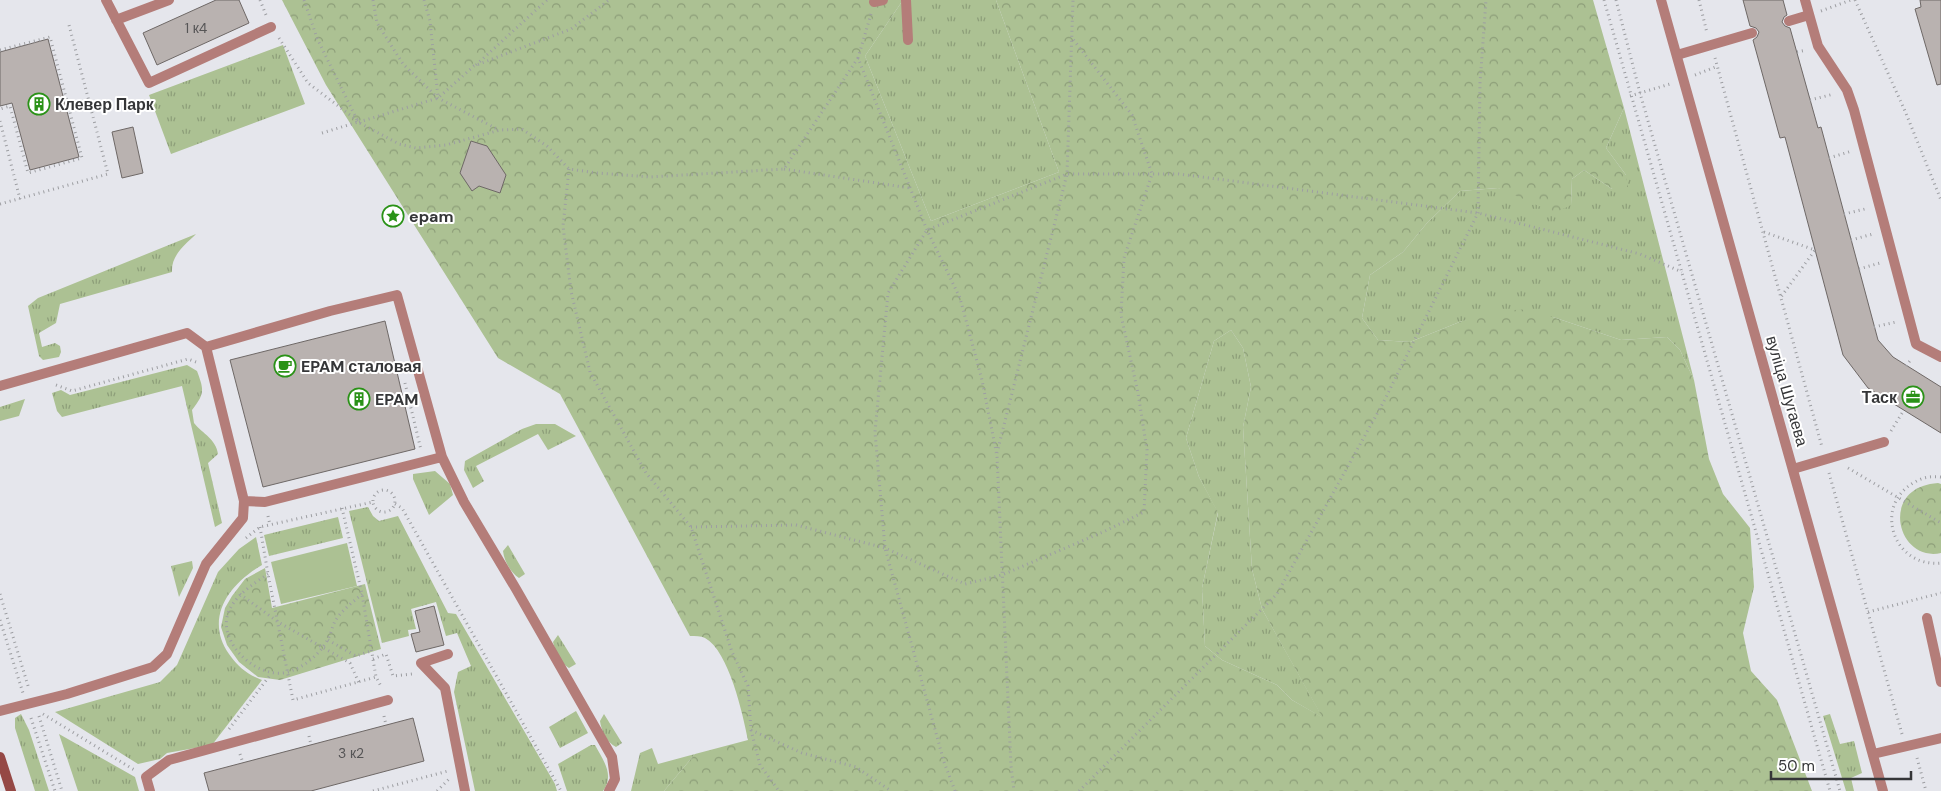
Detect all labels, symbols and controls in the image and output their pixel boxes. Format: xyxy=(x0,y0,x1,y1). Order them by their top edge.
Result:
house number: 1 к4 xyxy=(185,19,208,37)
building icon: Клевер Парк xyxy=(27,92,51,116)
place label: Клевер Парк xyxy=(55,94,155,115)
place icon: epam xyxy=(381,204,405,228)
place label: epam xyxy=(409,206,454,227)
street label: вуліца Шугаева xyxy=(1761,333,1813,449)
cafe icon: EPAM сталовая xyxy=(273,354,297,378)
place label: EPAM сталовая xyxy=(301,356,422,377)
office icon: Таск xyxy=(1901,385,1925,409)
building icon: EPAM xyxy=(347,387,371,411)
place label: Таск xyxy=(1862,387,1898,408)
place label: EPAM xyxy=(375,389,419,410)
house number: 3 к2 xyxy=(338,744,364,762)
scale bar xyxy=(1771,748,1911,780)
text: 50 m xyxy=(1778,756,1815,776)

